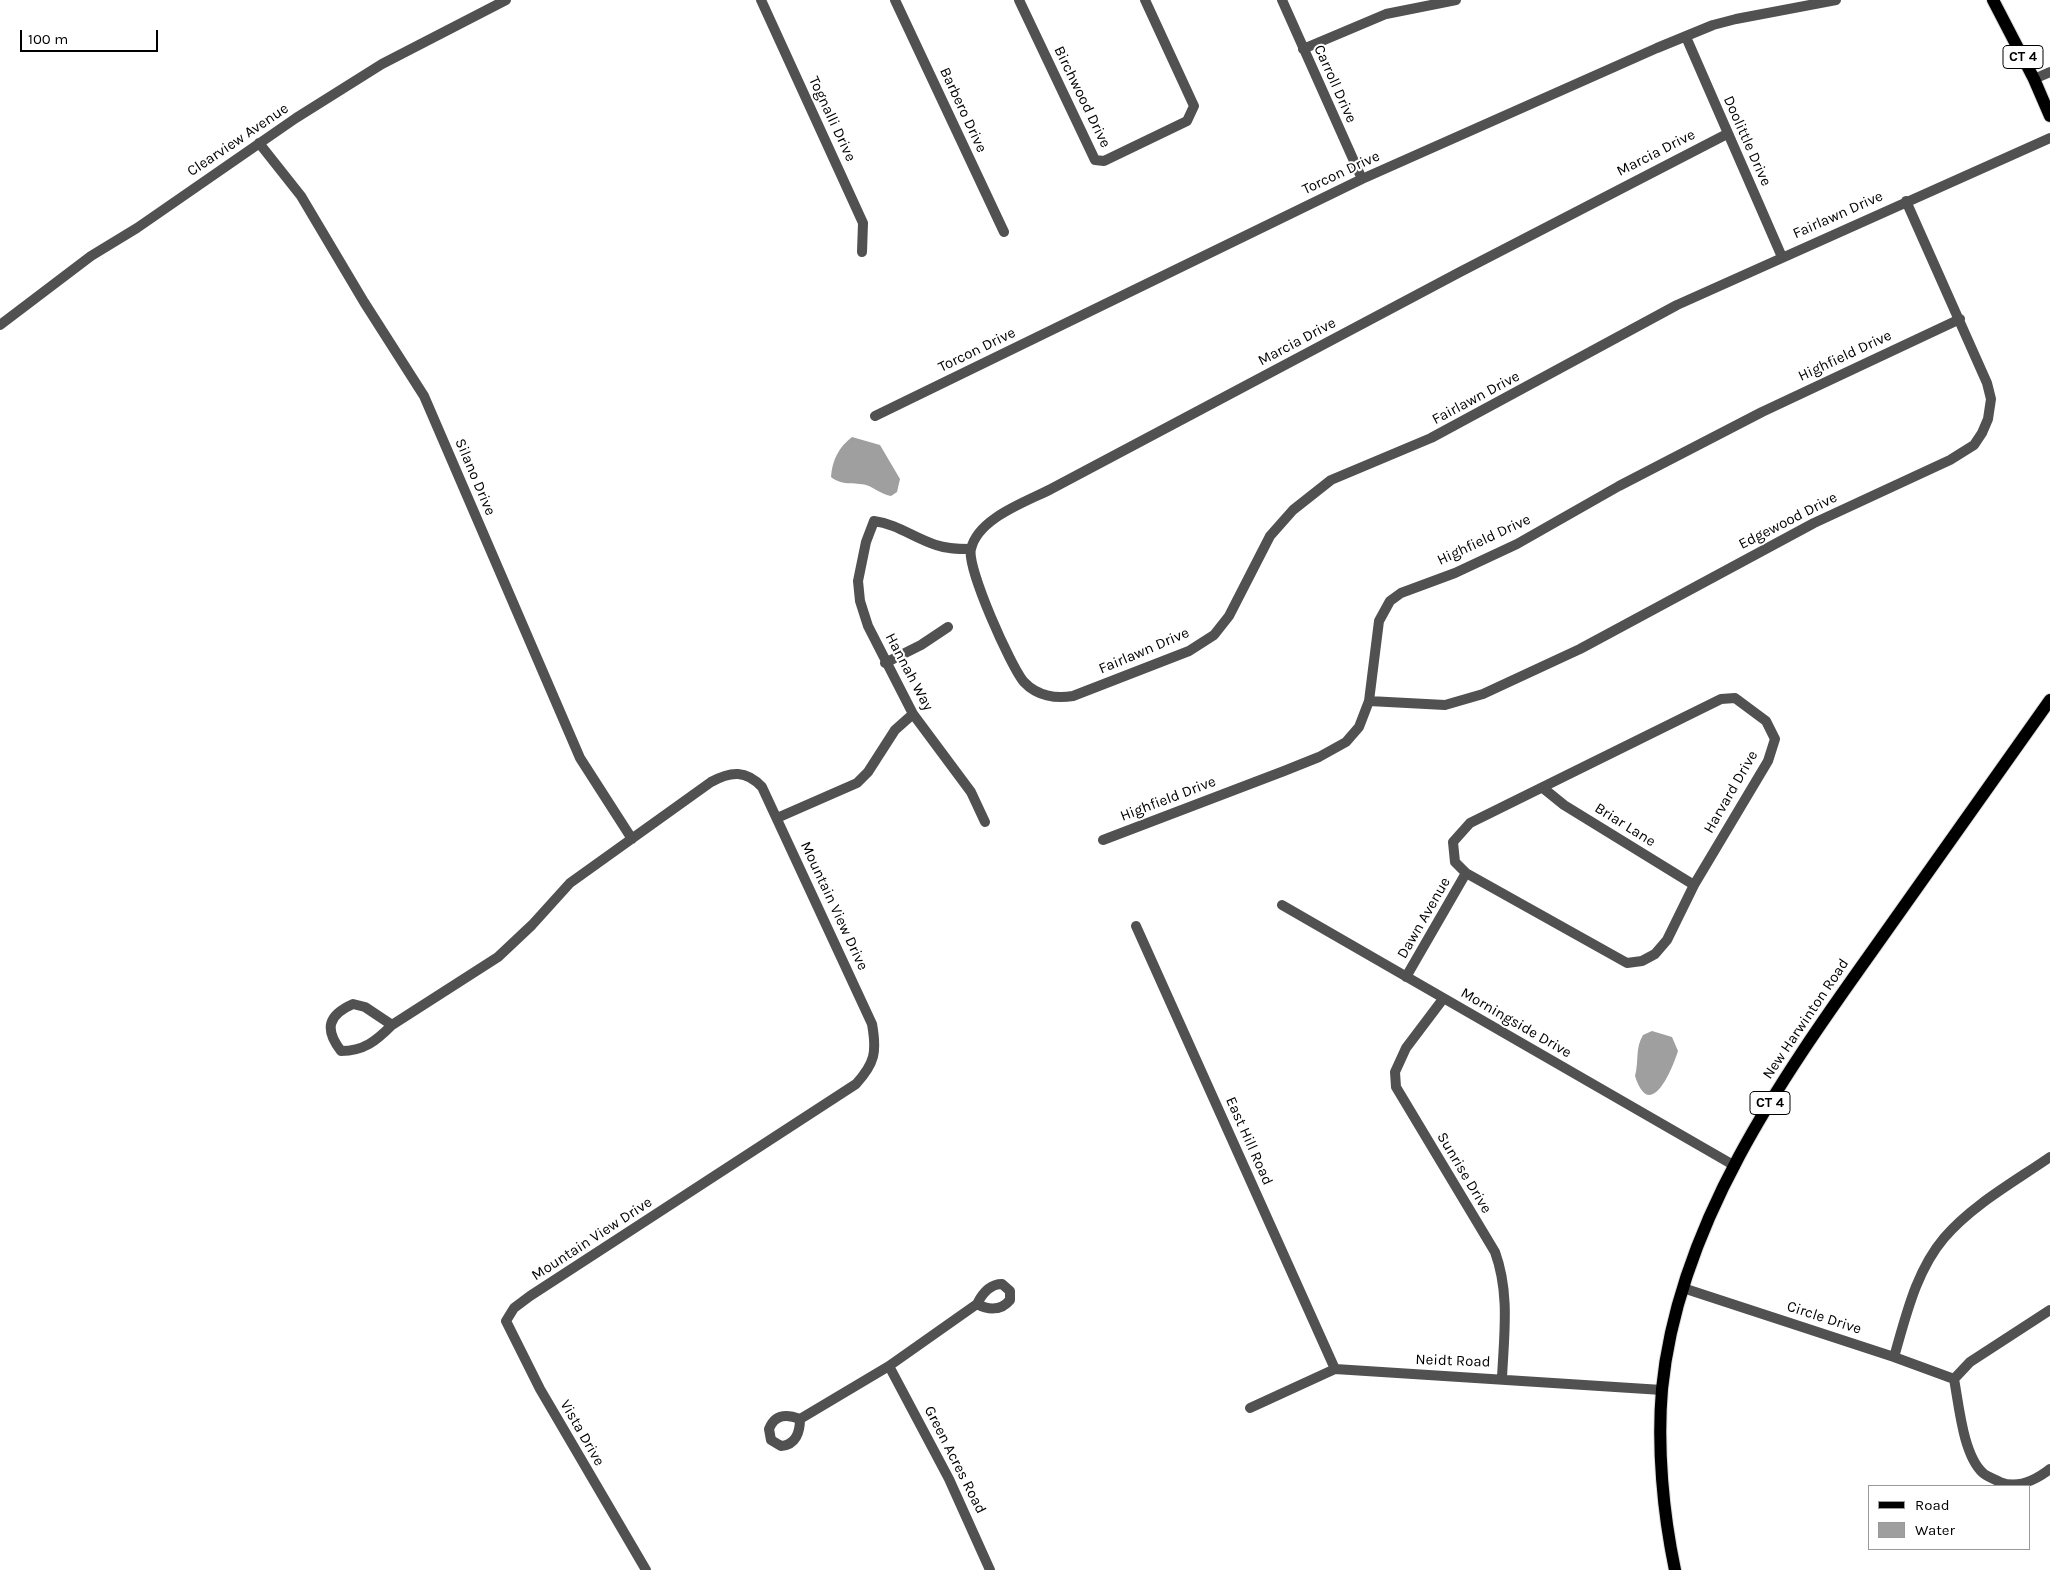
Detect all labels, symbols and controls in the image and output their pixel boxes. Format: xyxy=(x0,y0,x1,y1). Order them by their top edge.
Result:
scale bar xyxy=(22,20,160,52)
text: 100 m xyxy=(28,30,68,48)
street label: Carroll Drive xyxy=(1310,42,1360,126)
street label: Birchwood Drive xyxy=(1050,43,1114,151)
road number: CT 4 xyxy=(2003,46,2043,68)
street label: Barbero Drive xyxy=(935,65,991,155)
street label: Tognalli Drive xyxy=(804,74,860,164)
street label: Doolittle Drive xyxy=(1719,93,1775,189)
street label: Clearview Avenue xyxy=(184,99,292,181)
street label: Marcia Drive xyxy=(1614,126,1698,180)
street label: Torcon Drive xyxy=(1299,147,1383,199)
street label: Fairlawn Drive xyxy=(1790,187,1886,243)
street label: Marcia Drive xyxy=(1255,314,1339,370)
street label: Torcon Drive xyxy=(936,324,1018,376)
street label: Highfield Drive xyxy=(1795,326,1895,386)
street label: Fairlawn Drive xyxy=(1429,367,1523,429)
street label: Silano Drive xyxy=(451,436,499,518)
street label: Edgewood Drive xyxy=(1736,488,1840,554)
street label: Highfield Drive xyxy=(1434,510,1534,570)
street label: Fairlawn Drive xyxy=(1096,624,1192,678)
street label: Hannah Way xyxy=(881,630,937,714)
street label: Harvard Drive xyxy=(1700,747,1762,837)
street label: Highfield Drive xyxy=(1118,772,1218,826)
street label: Briar Lane xyxy=(1591,799,1659,851)
street label: Mountain View Drive xyxy=(796,839,872,973)
street label: Dawn Avenue xyxy=(1393,874,1455,962)
street label: New Harwinton Road xyxy=(1759,955,1853,1083)
street label: Morningside Drive xyxy=(1457,984,1575,1062)
road number: CT 4 xyxy=(1750,1092,1790,1114)
street label: East Hill Road xyxy=(1222,1094,1276,1188)
street label: Sunrise Drive xyxy=(1433,1129,1495,1217)
street label: Mountain View Drive xyxy=(528,1193,656,1285)
street label: Circle Drive xyxy=(1784,1297,1864,1339)
street label: Neidt Road xyxy=(1415,1351,1491,1371)
street label: Vista Drive xyxy=(556,1397,608,1469)
street label: Green Acres Road xyxy=(920,1403,990,1517)
legend xyxy=(1868,1485,2030,1550)
text: Road xyxy=(1915,1496,1950,1514)
text: Water xyxy=(1915,1521,1955,1539)

